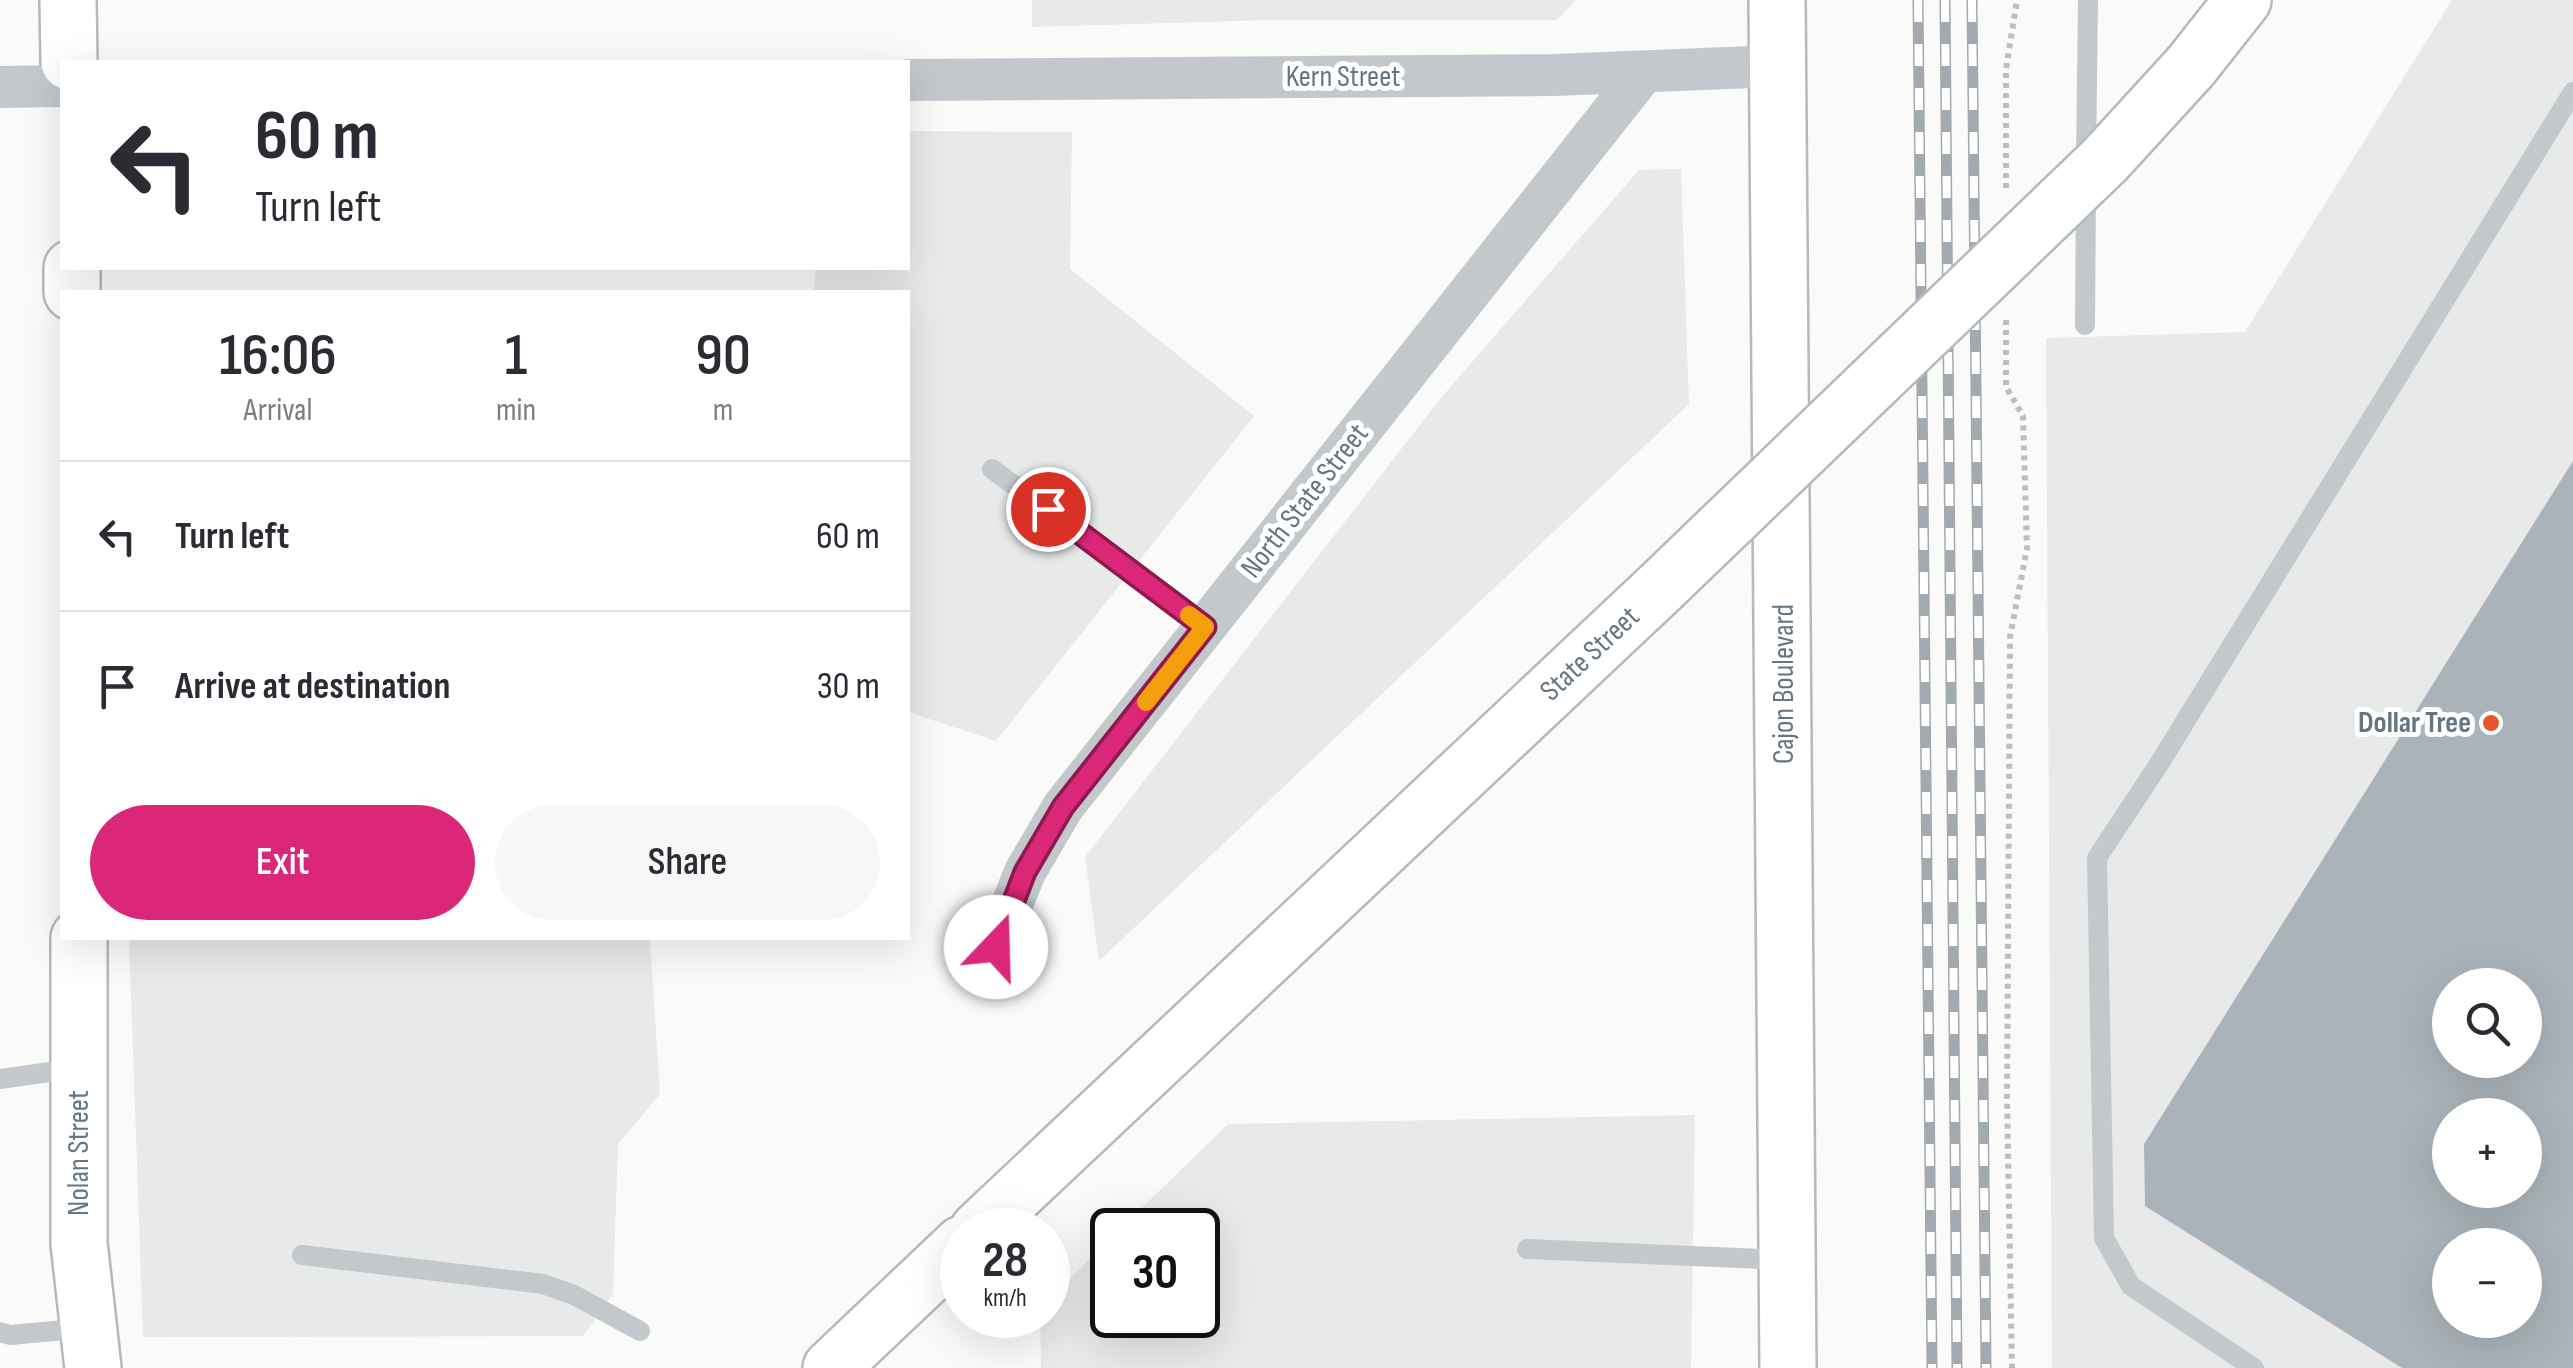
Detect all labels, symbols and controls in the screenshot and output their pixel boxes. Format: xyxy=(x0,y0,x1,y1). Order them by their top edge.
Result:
street label: Kern Street xyxy=(1286,59,1400,95)
text: 60 m xyxy=(255,95,379,179)
icon: left xyxy=(90,100,220,230)
text: Turn left xyxy=(255,180,381,235)
text: 16:06 xyxy=(219,320,337,392)
text: 1 xyxy=(505,320,527,392)
text: 90 xyxy=(695,320,751,392)
text: Arrival xyxy=(244,391,312,430)
text: min xyxy=(496,391,536,430)
text: m xyxy=(713,391,733,430)
street label: North State Street xyxy=(1234,417,1376,585)
pin xyxy=(1006,467,1091,552)
icon: arrive xyxy=(1021,482,1076,537)
icon: left xyxy=(90,509,145,564)
text: Turn left xyxy=(175,514,289,559)
text: 60 m xyxy=(816,514,880,559)
street label: State Street xyxy=(1533,599,1647,709)
street label: Cajon Boulevard xyxy=(1766,604,1802,764)
icon: arrive xyxy=(90,659,145,714)
text: Arrive at destination xyxy=(175,664,450,709)
text: 30 m xyxy=(817,664,880,709)
place label: Dollar Tree xyxy=(2358,705,2471,741)
marker: Dollar Tree xyxy=(2480,712,2502,734)
button: Exit xyxy=(90,805,475,920)
button: Share xyxy=(495,805,880,920)
position arrow xyxy=(944,895,1048,999)
map controls xyxy=(2432,968,2542,1338)
button: search xyxy=(2432,968,2542,1078)
street label: Nolan Street xyxy=(61,1090,97,1216)
button: + xyxy=(2432,1098,2542,1208)
speed limit sign: 30 xyxy=(1090,1208,1220,1338)
button: − xyxy=(2432,1228,2542,1338)
text: 28 xyxy=(982,1231,1028,1291)
text: km/h xyxy=(983,1283,1027,1314)

